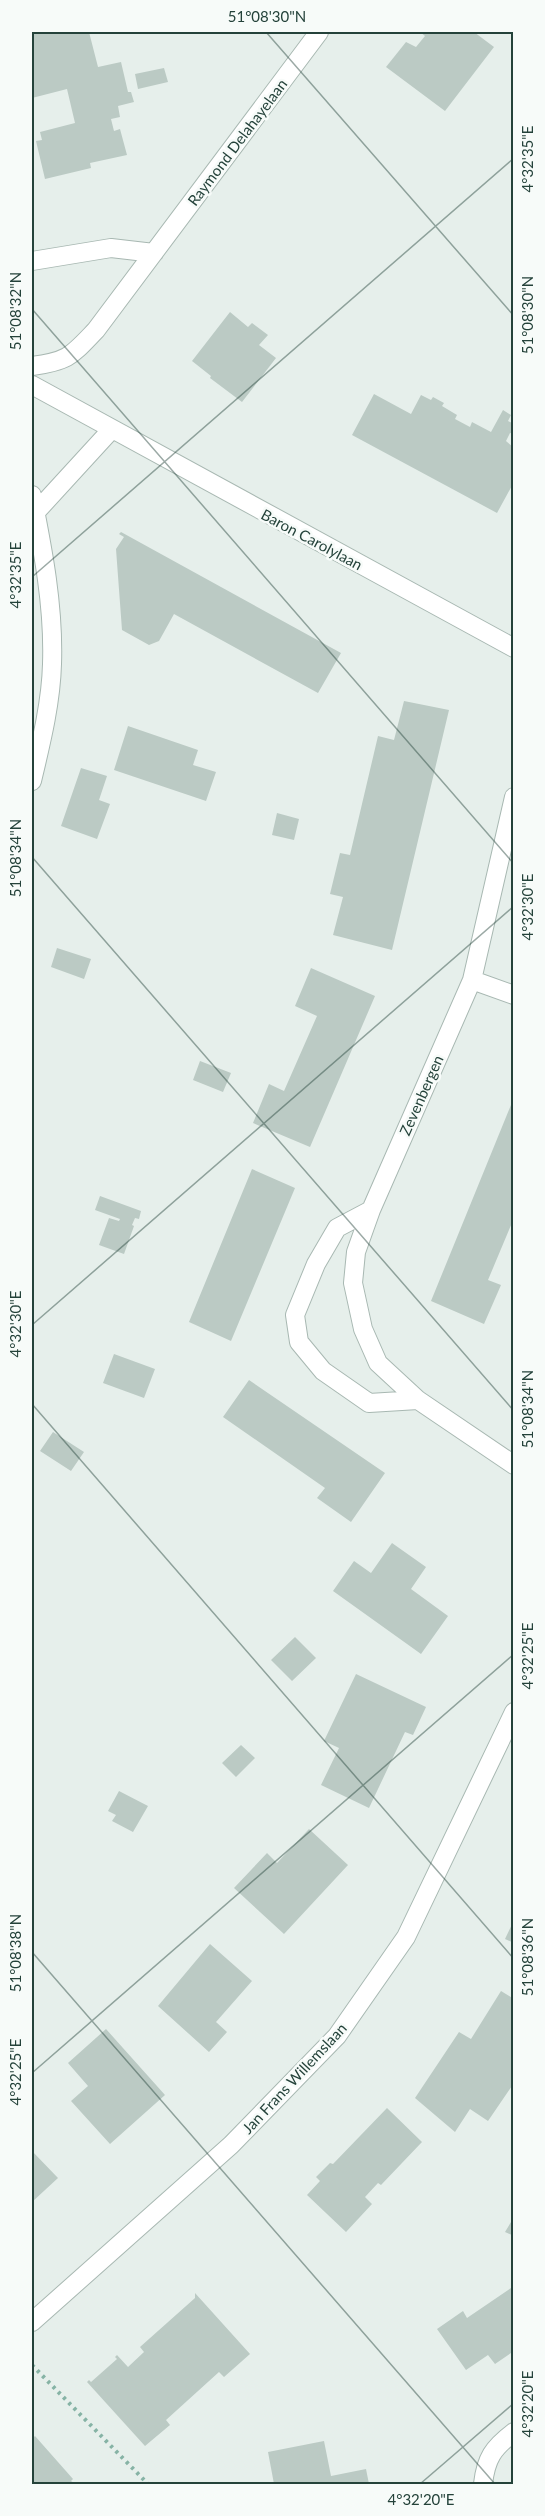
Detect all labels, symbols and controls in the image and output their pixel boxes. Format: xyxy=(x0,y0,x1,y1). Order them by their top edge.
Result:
text: 51°08'30"N xyxy=(228,7,306,25)
street label: Raymond Delahayelaan xyxy=(184,75,290,209)
text: 4°32'35"E xyxy=(518,126,536,193)
text: 51°08'32"N xyxy=(6,272,24,350)
text: 51°08'30"N xyxy=(518,276,536,354)
street label: Baron Carolylaan xyxy=(258,505,366,573)
text: 4°32'35"E xyxy=(6,542,24,609)
text: 51°08'34"N xyxy=(6,819,24,897)
text: 4°32'30"E xyxy=(518,874,536,941)
street label: Zevenbergen xyxy=(395,1052,447,1138)
text: 4°32'30"E xyxy=(6,1291,24,1358)
text: 51°08'34"N xyxy=(518,1370,536,1448)
text: 4°32'25"E xyxy=(518,1623,536,1690)
text: 51°08'38"N xyxy=(6,1914,24,1992)
text: 51°08'36"N xyxy=(518,1918,536,1996)
street label: Jan Frans Willemslaan xyxy=(238,2019,350,2137)
text: 4°32'25"E xyxy=(6,2039,24,2106)
text: 4°32'20"E xyxy=(518,2371,536,2438)
text: 4°32'20"E xyxy=(388,2490,455,2508)

